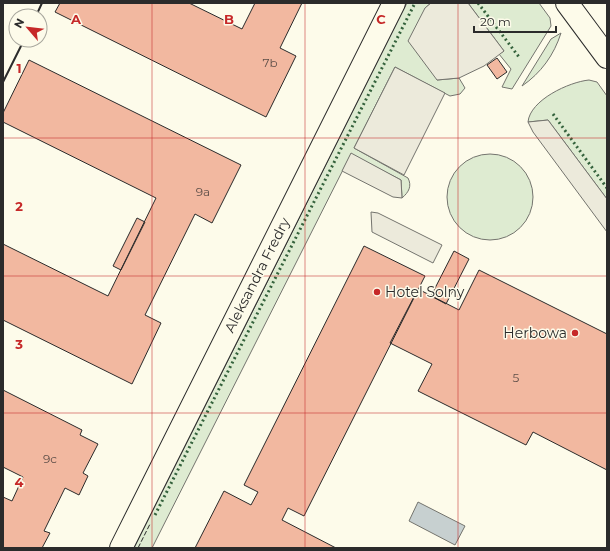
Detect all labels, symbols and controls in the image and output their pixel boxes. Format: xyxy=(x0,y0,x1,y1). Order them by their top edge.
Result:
north arrow xyxy=(8,8,48,48)
scale bar xyxy=(474,8,556,34)
text: A xyxy=(70,11,82,27)
text: B xyxy=(224,11,234,27)
text: C xyxy=(376,11,386,27)
text: 20 m xyxy=(480,14,511,29)
text: N xyxy=(11,16,27,31)
house number: 7b xyxy=(262,55,278,70)
text: 1 xyxy=(16,60,22,76)
house number: 9a xyxy=(196,184,210,199)
text: 2 xyxy=(15,198,23,214)
street label: Aleksandra Fredry xyxy=(220,214,294,336)
place label: Hotel Solny xyxy=(385,283,465,301)
marker: Hotel Solny xyxy=(372,287,382,297)
place label: Herbowa xyxy=(503,324,567,342)
marker: Herbowa xyxy=(570,328,580,338)
text: 3 xyxy=(14,336,23,352)
house number: 5 xyxy=(513,370,520,385)
house number: 9c xyxy=(43,451,57,466)
text: 4 xyxy=(15,474,24,490)

